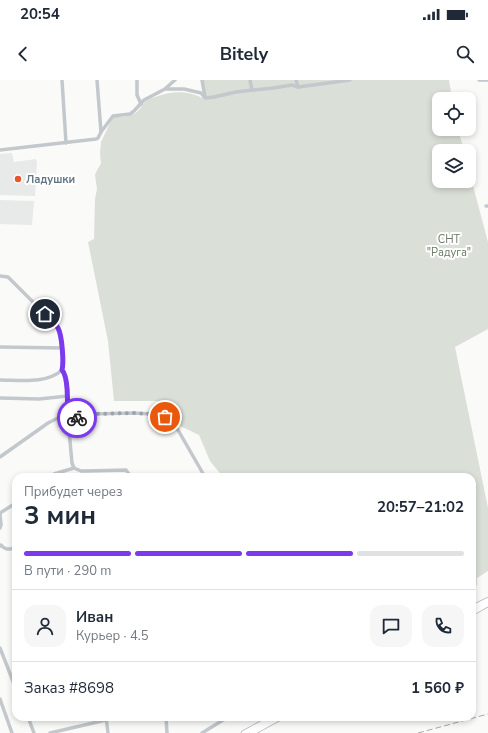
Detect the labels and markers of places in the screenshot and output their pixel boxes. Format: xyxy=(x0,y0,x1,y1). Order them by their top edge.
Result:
place label: Ладушки xyxy=(26,172,75,187)
marker: Ладушки xyxy=(13,174,23,184)
pin xyxy=(28,297,62,331)
pin xyxy=(148,400,182,434)

